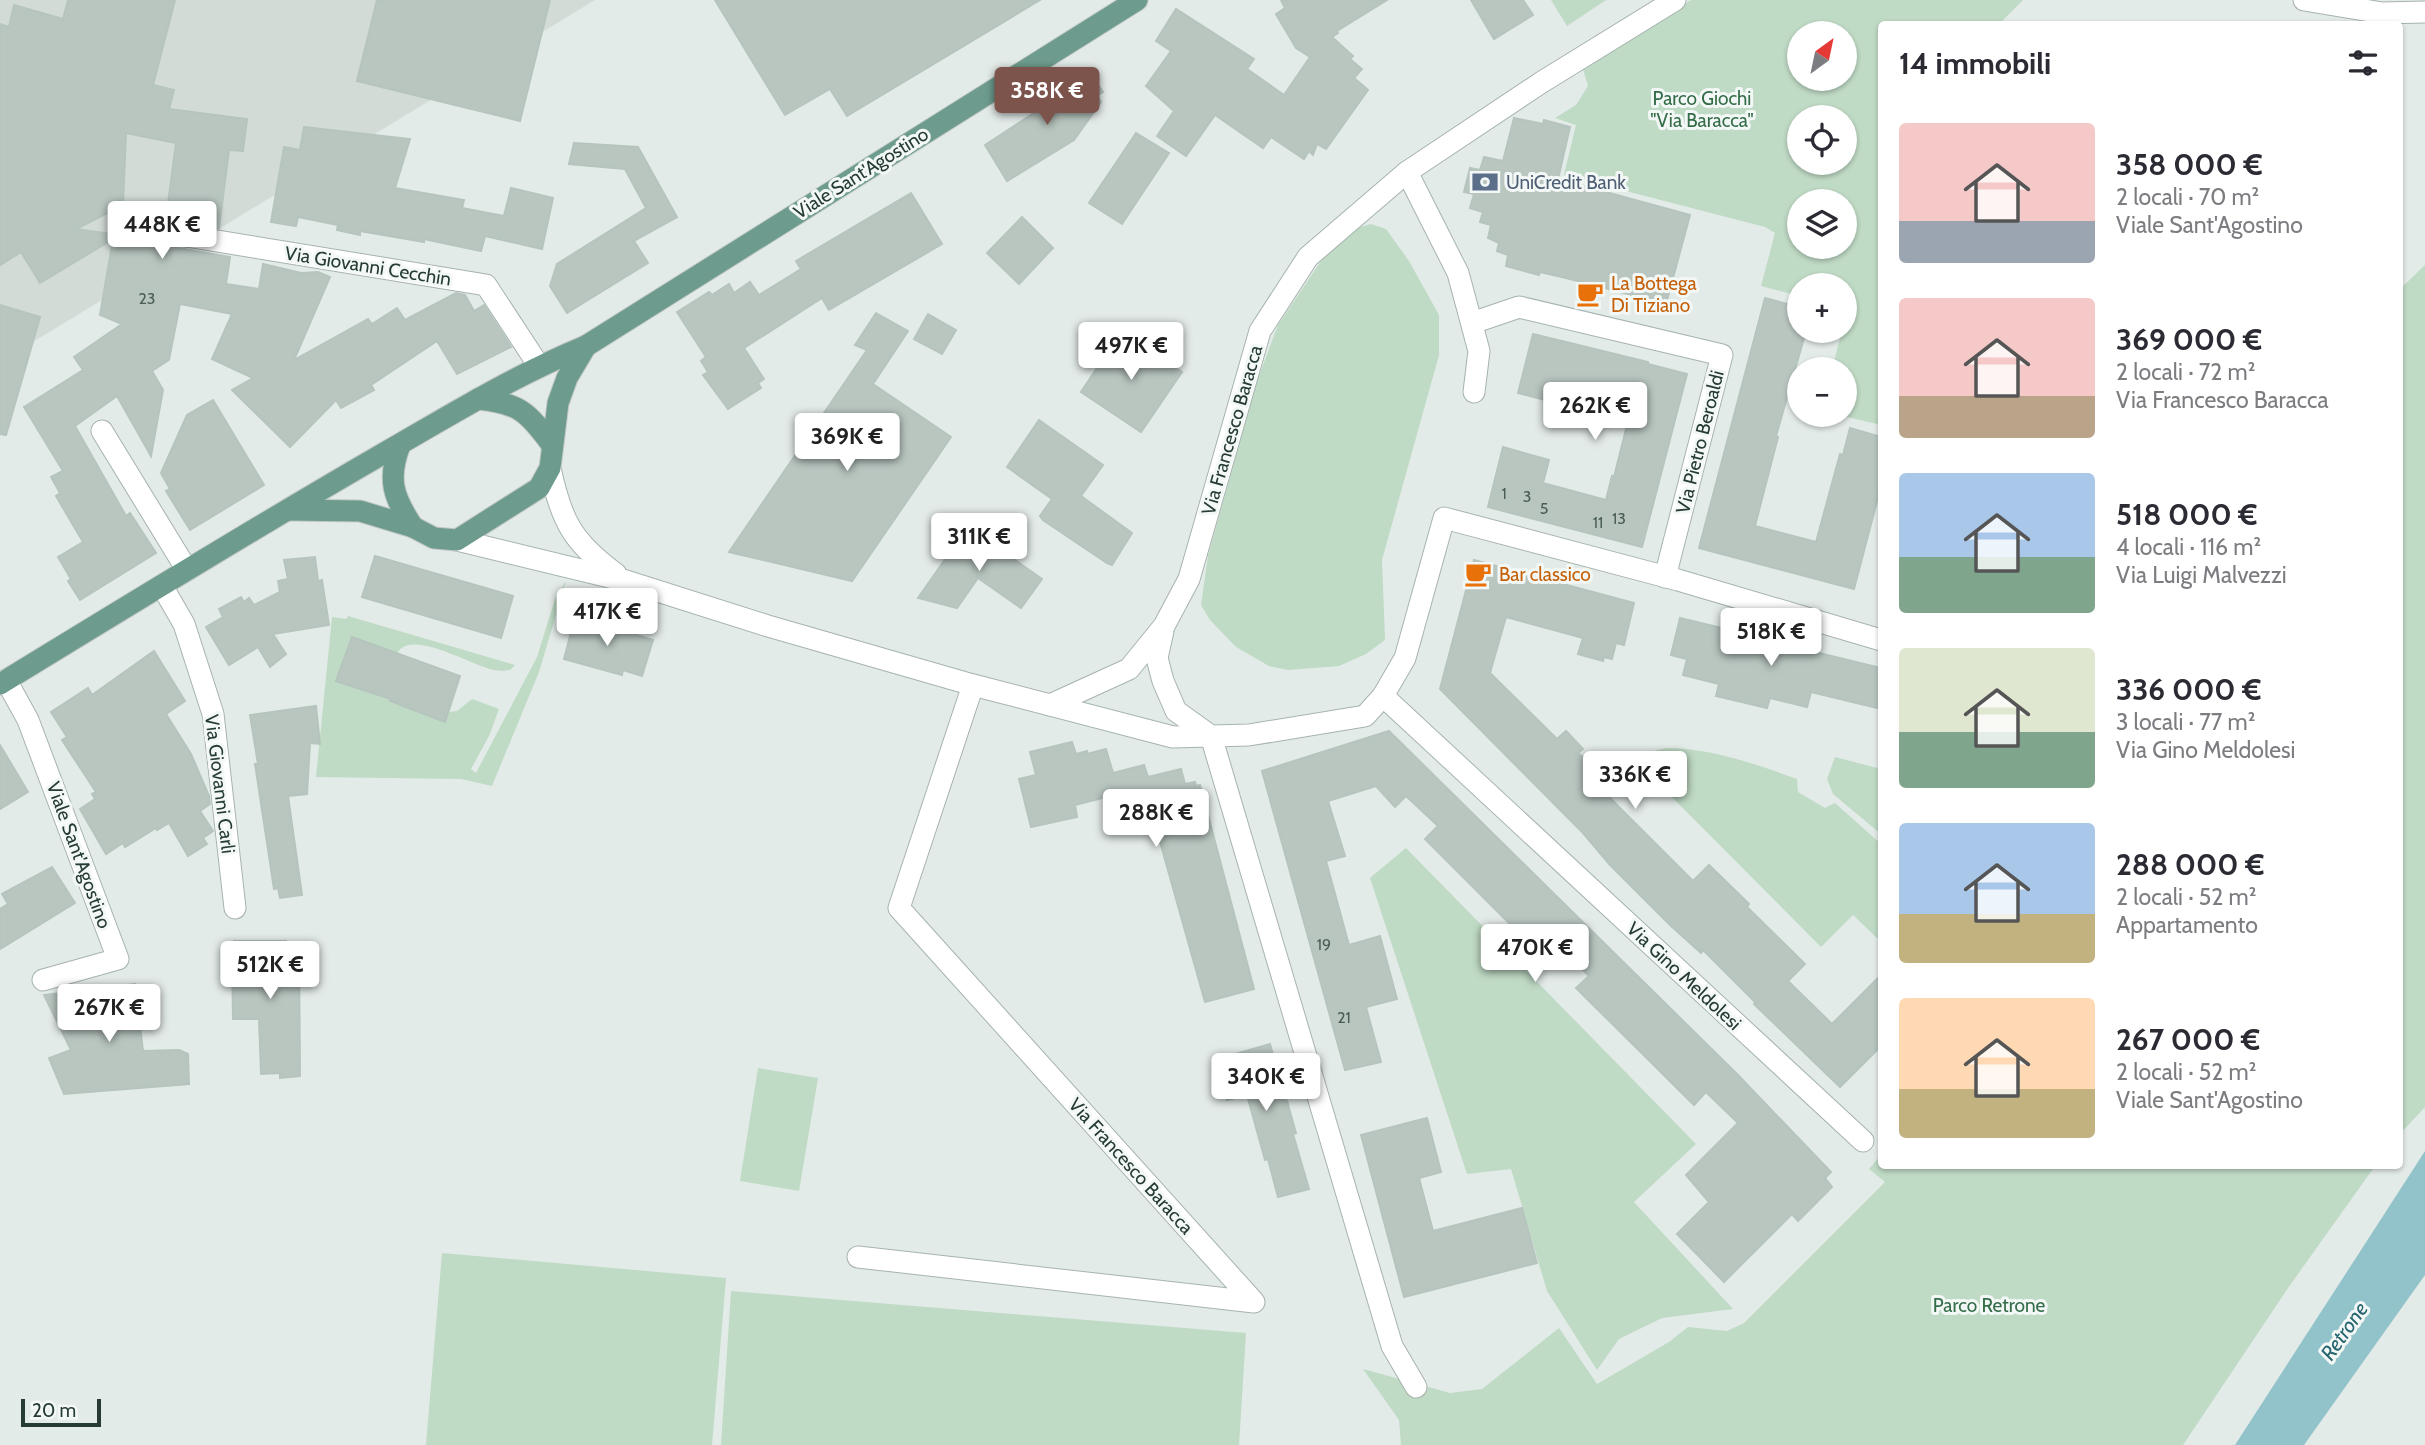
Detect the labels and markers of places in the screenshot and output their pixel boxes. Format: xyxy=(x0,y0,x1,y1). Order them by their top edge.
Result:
pin: 358K € xyxy=(990,68,1104,127)
bank icon: UniCredit Bank xyxy=(1470,167,1500,197)
place label: UniCredit Bank xyxy=(1506,171,1626,194)
pin: 448K € xyxy=(105,202,219,261)
place label: La Bottega Di Tiziano xyxy=(1611,272,1697,317)
cafe icon: La Bottega Di Tiziano xyxy=(1575,279,1605,309)
pin: 497K € xyxy=(1074,322,1188,382)
pin: 262K € xyxy=(1538,382,1652,442)
pin: 369K € xyxy=(790,414,904,473)
pin: 311K € xyxy=(922,514,1036,573)
cafe icon: Bar classico xyxy=(1463,559,1493,589)
place label: Bar classico xyxy=(1499,563,1591,586)
pin: 417K € xyxy=(550,588,664,648)
pin: 518K € xyxy=(1714,608,1828,668)
pin: 336K € xyxy=(1578,752,1692,811)
pin: 288K € xyxy=(1099,790,1213,849)
pin: 470K € xyxy=(1478,925,1592,984)
pin: 512K € xyxy=(213,942,327,1001)
pin: 267K € xyxy=(52,984,166,1044)
pin: 340K € xyxy=(1209,1054,1323,1113)

